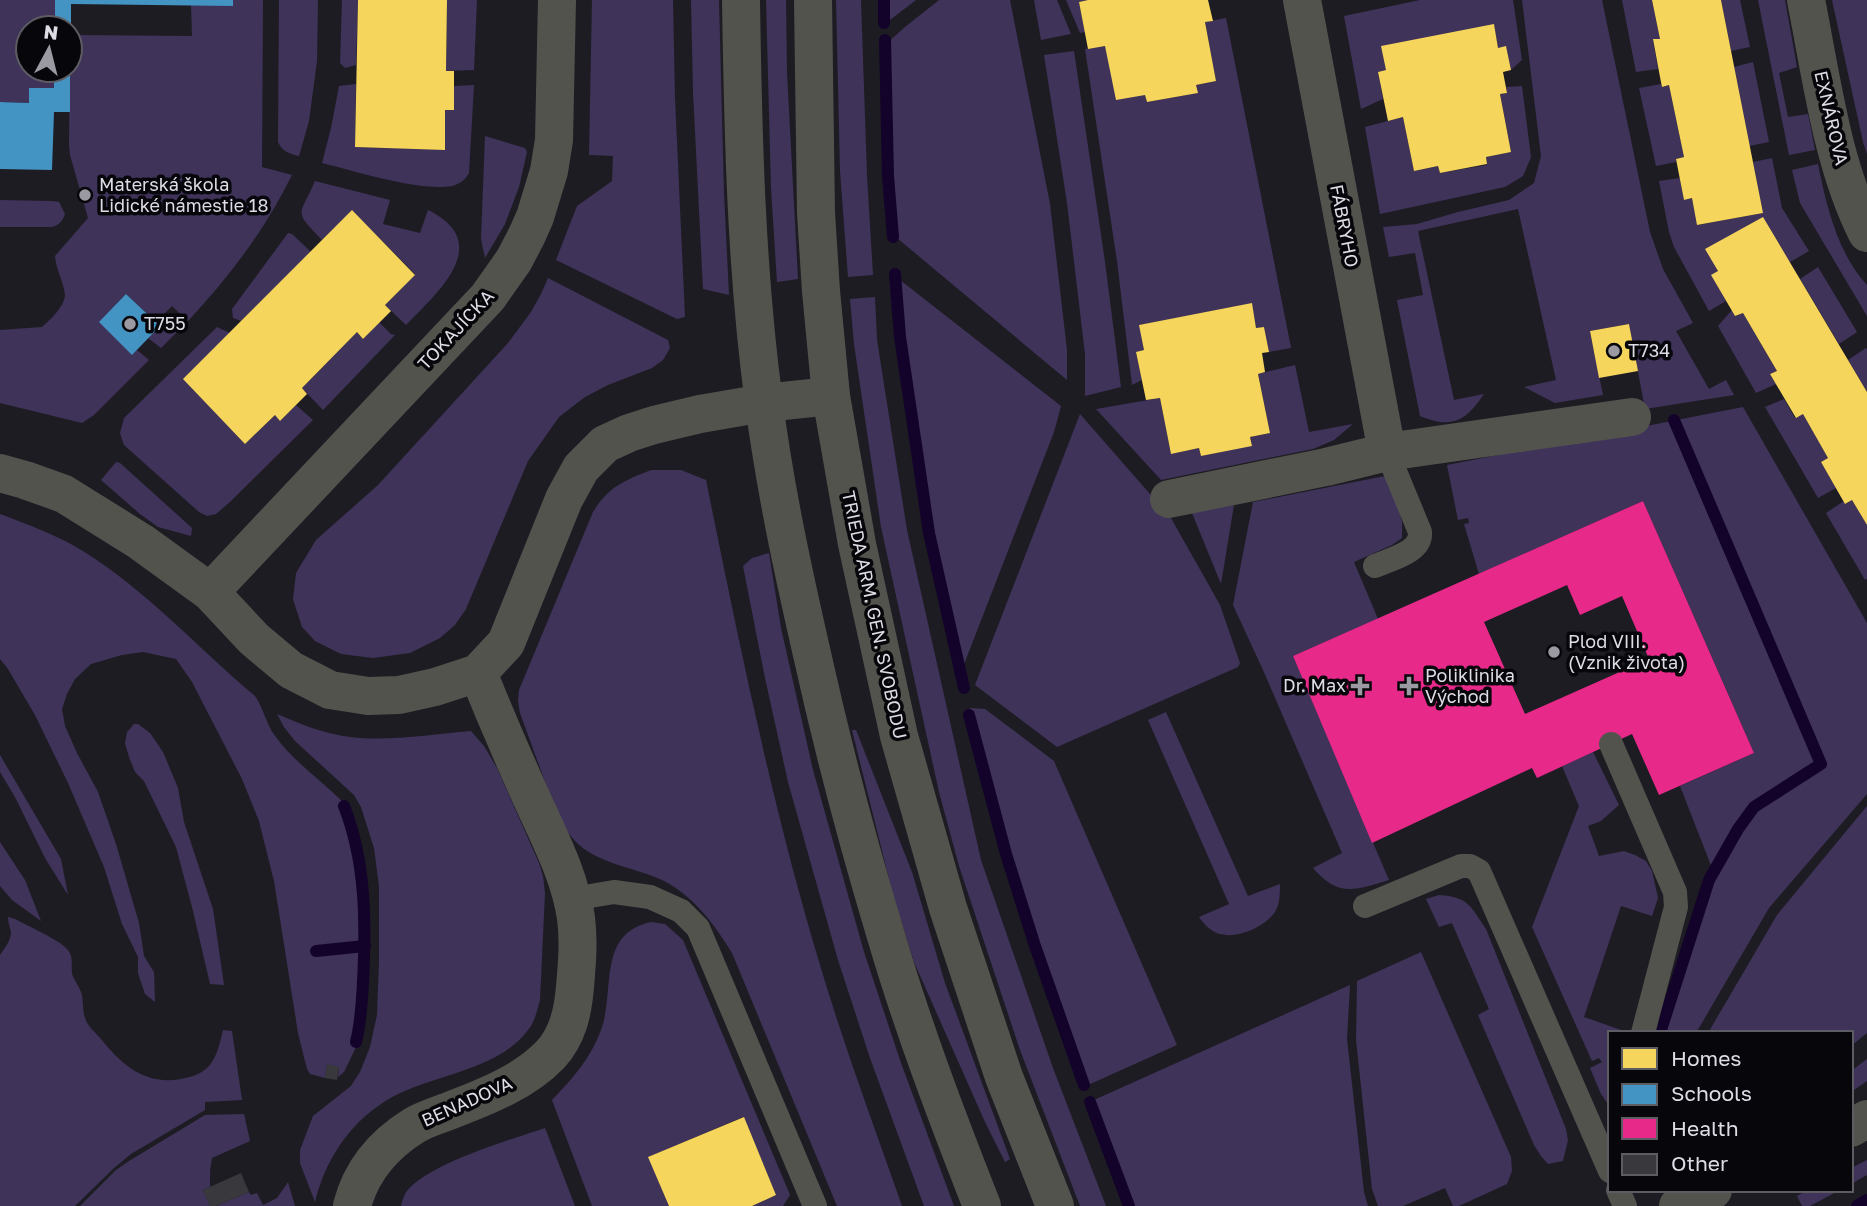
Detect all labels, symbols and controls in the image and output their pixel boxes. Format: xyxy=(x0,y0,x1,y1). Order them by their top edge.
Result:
north arrow xyxy=(14,14,84,84)
text: N xyxy=(43,19,60,44)
street label: EXNÁROVA xyxy=(1810,68,1854,167)
place label: Materská škola Lidické námestie 18 xyxy=(99,173,268,216)
street label: FÁBRYHO xyxy=(1326,182,1364,269)
marker: Materská škola Lidické námestie 18 xyxy=(77,187,93,203)
street label: TOKAJÍCKA xyxy=(412,285,498,374)
place label: T755 xyxy=(144,312,186,334)
marker: T755 xyxy=(122,316,138,332)
place label: T734 xyxy=(1628,339,1670,361)
marker: T734 xyxy=(1606,343,1622,359)
street label: TRIEDA ARM. GEN. SVOBODU xyxy=(838,489,912,741)
place label: Plod VIII. (Vznik života) xyxy=(1568,630,1685,673)
marker: Plod VIII. (Vznik života) xyxy=(1546,644,1562,660)
place label: Poliklinika Východ xyxy=(1425,664,1515,707)
place label: Dr. Max xyxy=(1283,674,1346,696)
marker: Poliklinika Východ xyxy=(1399,676,1419,696)
marker: Dr. Max xyxy=(1352,678,1368,694)
legend xyxy=(1608,1031,1853,1192)
text: Homes xyxy=(1671,1045,1741,1071)
street label: BENADOVA xyxy=(418,1071,515,1131)
text: Schools xyxy=(1671,1080,1752,1106)
text: Health xyxy=(1671,1115,1739,1141)
text: Other xyxy=(1671,1150,1728,1176)

